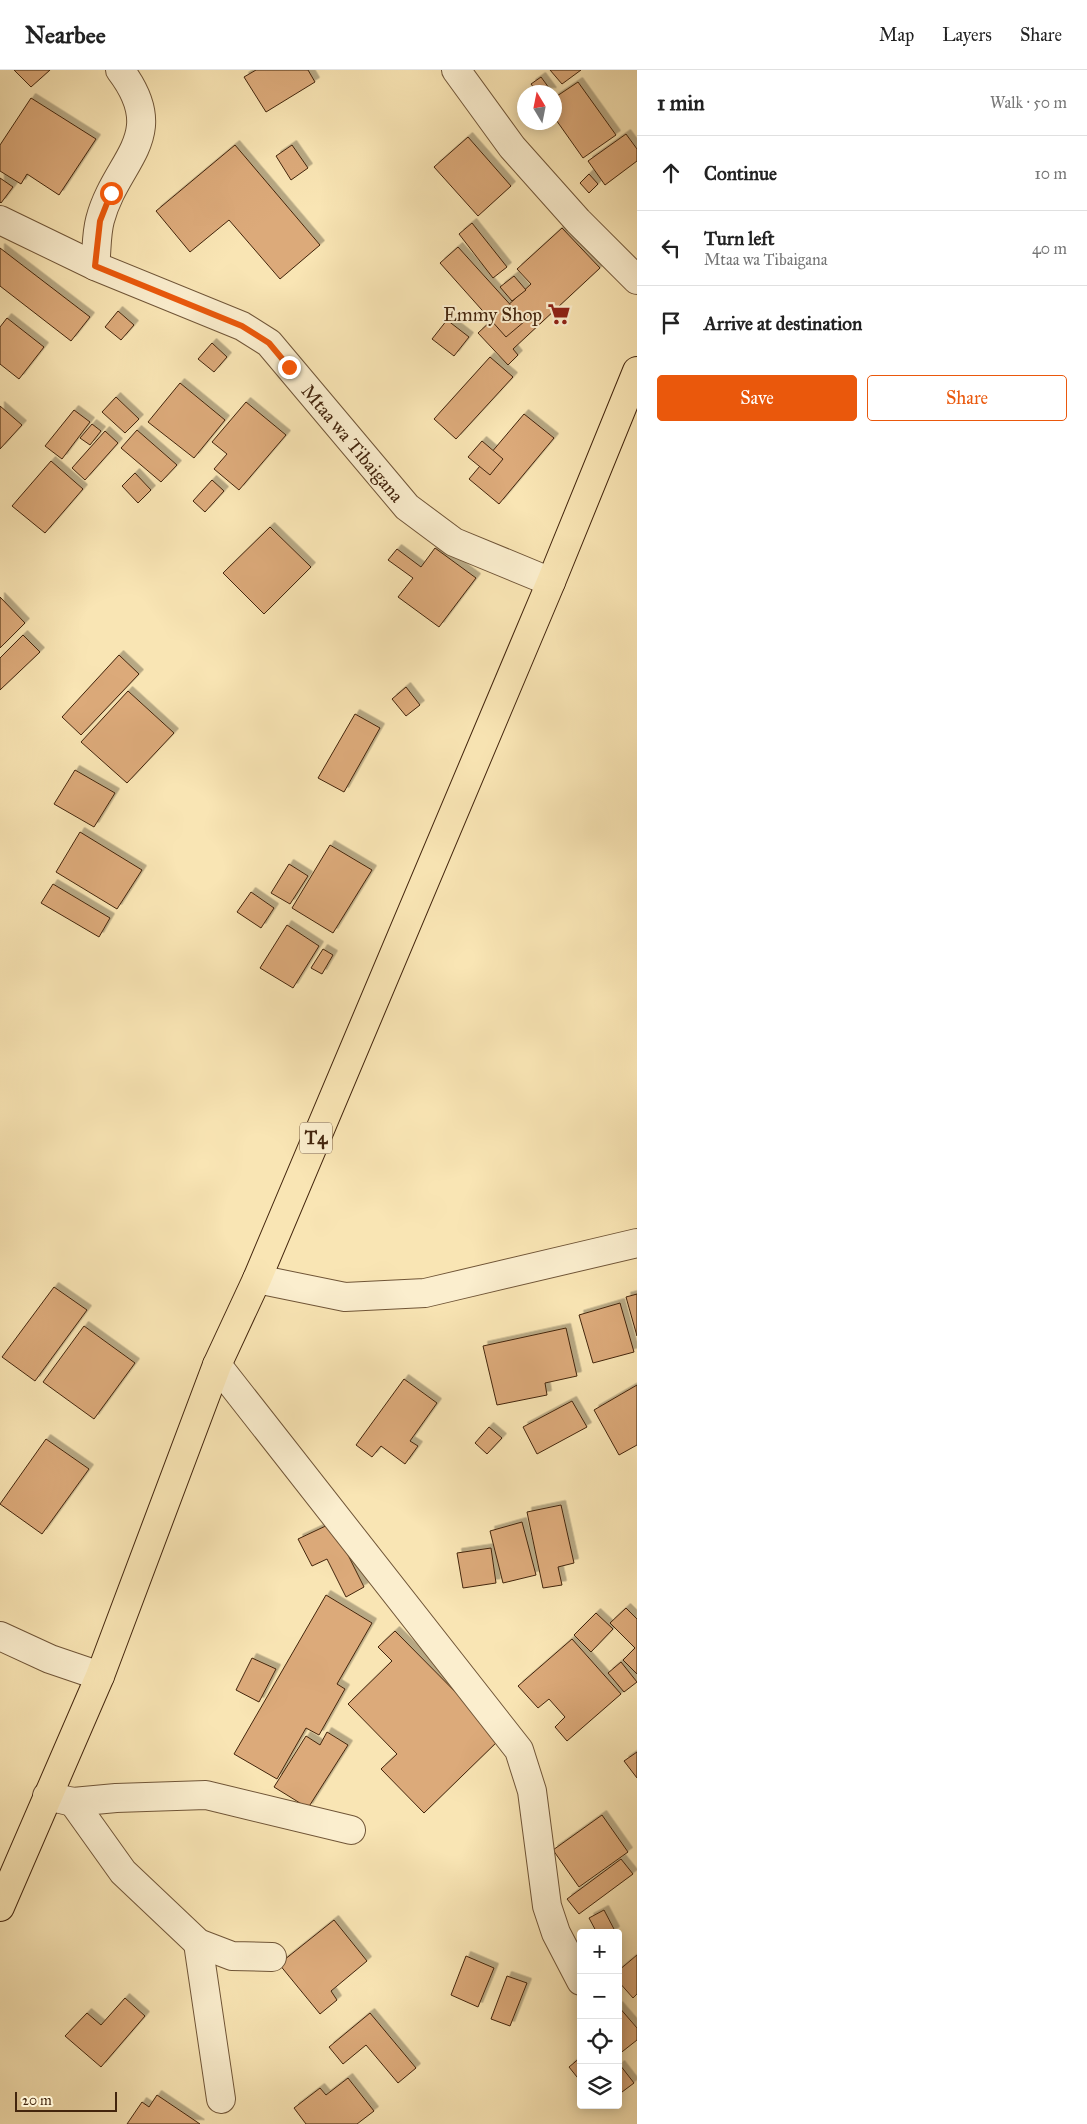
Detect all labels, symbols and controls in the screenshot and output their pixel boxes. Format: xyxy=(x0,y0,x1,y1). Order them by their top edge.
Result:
text: Nearbee xyxy=(25,20,106,50)
text: Map xyxy=(879,24,914,46)
text: Layers xyxy=(942,24,992,46)
text: Share xyxy=(1020,24,1062,46)
north arrow xyxy=(517,85,562,130)
text: 1 min xyxy=(657,90,705,116)
text: Walk · 50 m xyxy=(990,93,1067,112)
icon: ahead xyxy=(657,159,685,187)
text: Continue xyxy=(704,162,777,185)
text: 10 m xyxy=(1035,164,1067,183)
route start xyxy=(100,182,123,205)
text: Turn left xyxy=(704,227,774,250)
icon: left xyxy=(657,234,685,262)
text: 40 m xyxy=(1032,239,1067,258)
text: Mtaa wa Tibaigana xyxy=(704,250,827,269)
supermarket icon: Emmy Shop xyxy=(546,301,572,327)
place label: Emmy Shop xyxy=(443,303,542,326)
icon: arrive xyxy=(657,309,685,337)
text: Arrive at destination xyxy=(704,312,862,335)
route end xyxy=(278,356,301,379)
button: Save xyxy=(657,375,857,421)
button: Share xyxy=(867,375,1067,421)
street label: Mtaa wa Tibaigana xyxy=(296,380,409,508)
road number: T4 xyxy=(300,1122,332,1154)
map controls xyxy=(577,1929,622,2109)
button: + xyxy=(577,1929,622,1974)
button: − xyxy=(577,1974,622,2019)
button: locate xyxy=(577,2019,622,2064)
button: layers xyxy=(577,2064,622,2109)
scale bar xyxy=(15,2089,118,2112)
text: 20 m xyxy=(22,2092,52,2109)

